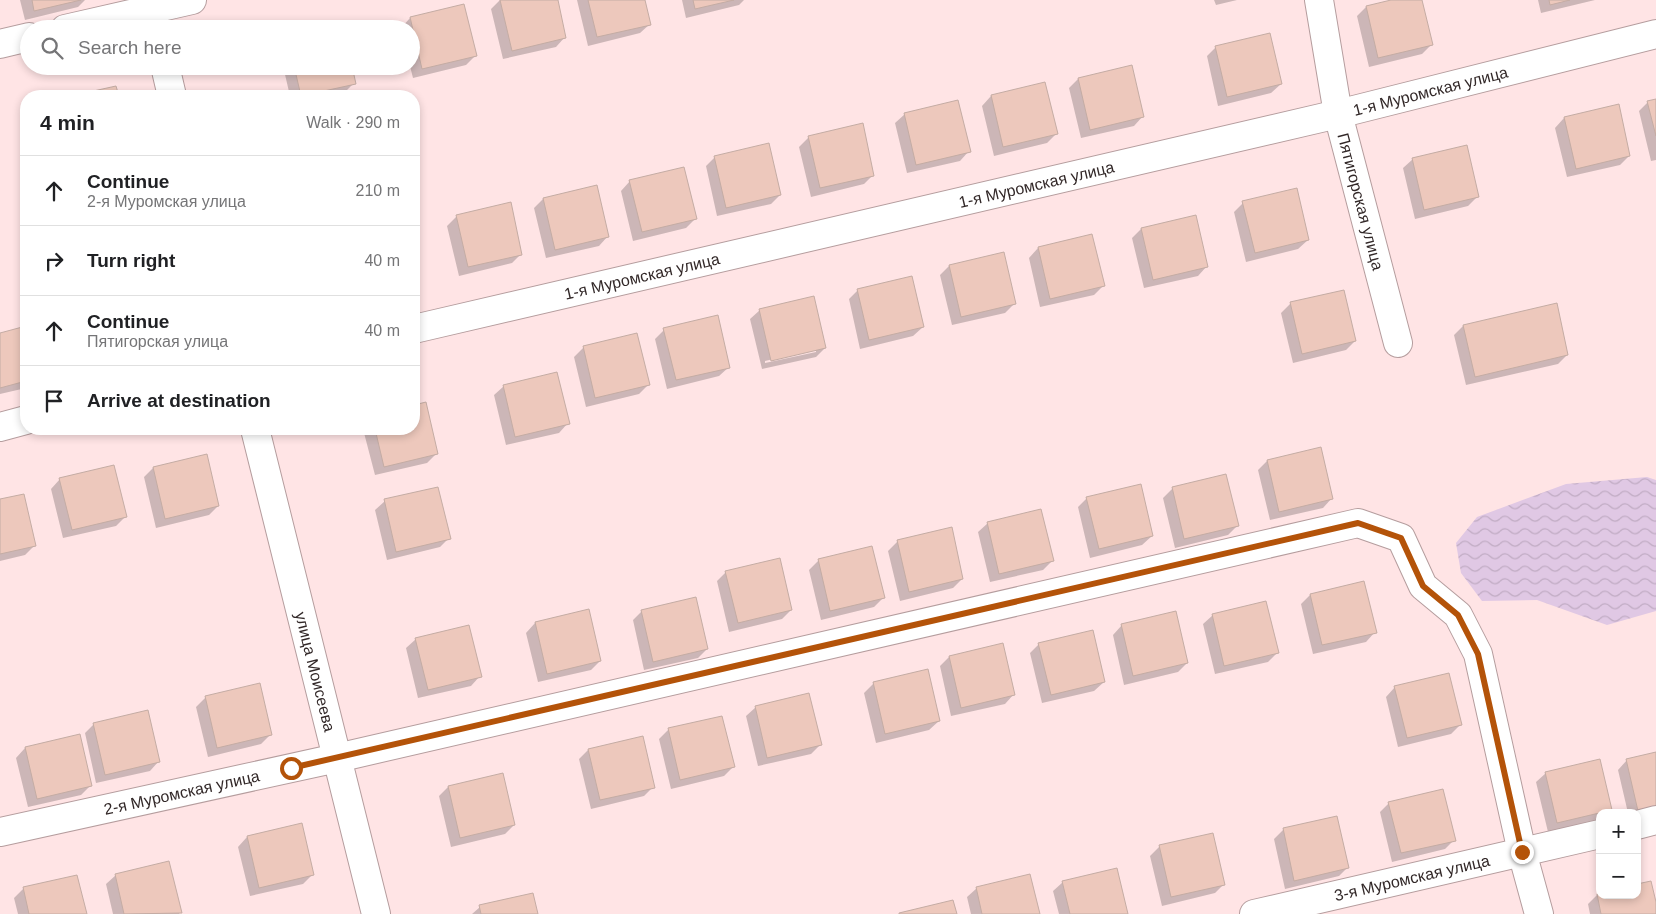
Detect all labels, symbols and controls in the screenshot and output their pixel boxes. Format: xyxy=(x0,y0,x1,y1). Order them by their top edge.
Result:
search box xyxy=(20,20,420,75)
icon: search xyxy=(38,34,66,62)
text: Search here xyxy=(78,37,182,58)
street label: 1-я Муромская улица xyxy=(1351,63,1510,118)
text: 4 min xyxy=(40,111,95,134)
text: Walk · 290 m xyxy=(306,114,400,131)
street label: Пятигорская улица xyxy=(1335,131,1387,272)
street label: 1-я Муромская улица xyxy=(957,158,1116,210)
text: Continue xyxy=(87,171,169,192)
icon: ahead xyxy=(40,177,68,205)
text: 210 m xyxy=(356,182,400,199)
text: 2-я Муромская улица xyxy=(87,193,246,210)
icon: right xyxy=(40,247,68,275)
text: Turn right xyxy=(87,250,175,271)
street label: 1-я Муромская улица xyxy=(563,250,721,302)
text: 40 m xyxy=(364,252,400,269)
text: Continue xyxy=(87,311,169,332)
icon: ahead xyxy=(40,317,68,345)
text: 40 m xyxy=(364,322,400,339)
text: Пятигорская улица xyxy=(87,333,228,350)
icon: arrive xyxy=(40,387,68,415)
text: Arrive at destination xyxy=(87,390,271,411)
street label: улица Моисеева xyxy=(292,610,339,733)
route start xyxy=(280,757,303,780)
street label: 2-я Муромская улица xyxy=(102,767,261,817)
map controls xyxy=(1596,809,1641,899)
button: + xyxy=(1596,809,1641,854)
route end xyxy=(1511,841,1534,864)
street label: 3-я Муромская улица xyxy=(1333,851,1491,904)
button: − xyxy=(1596,854,1641,899)

